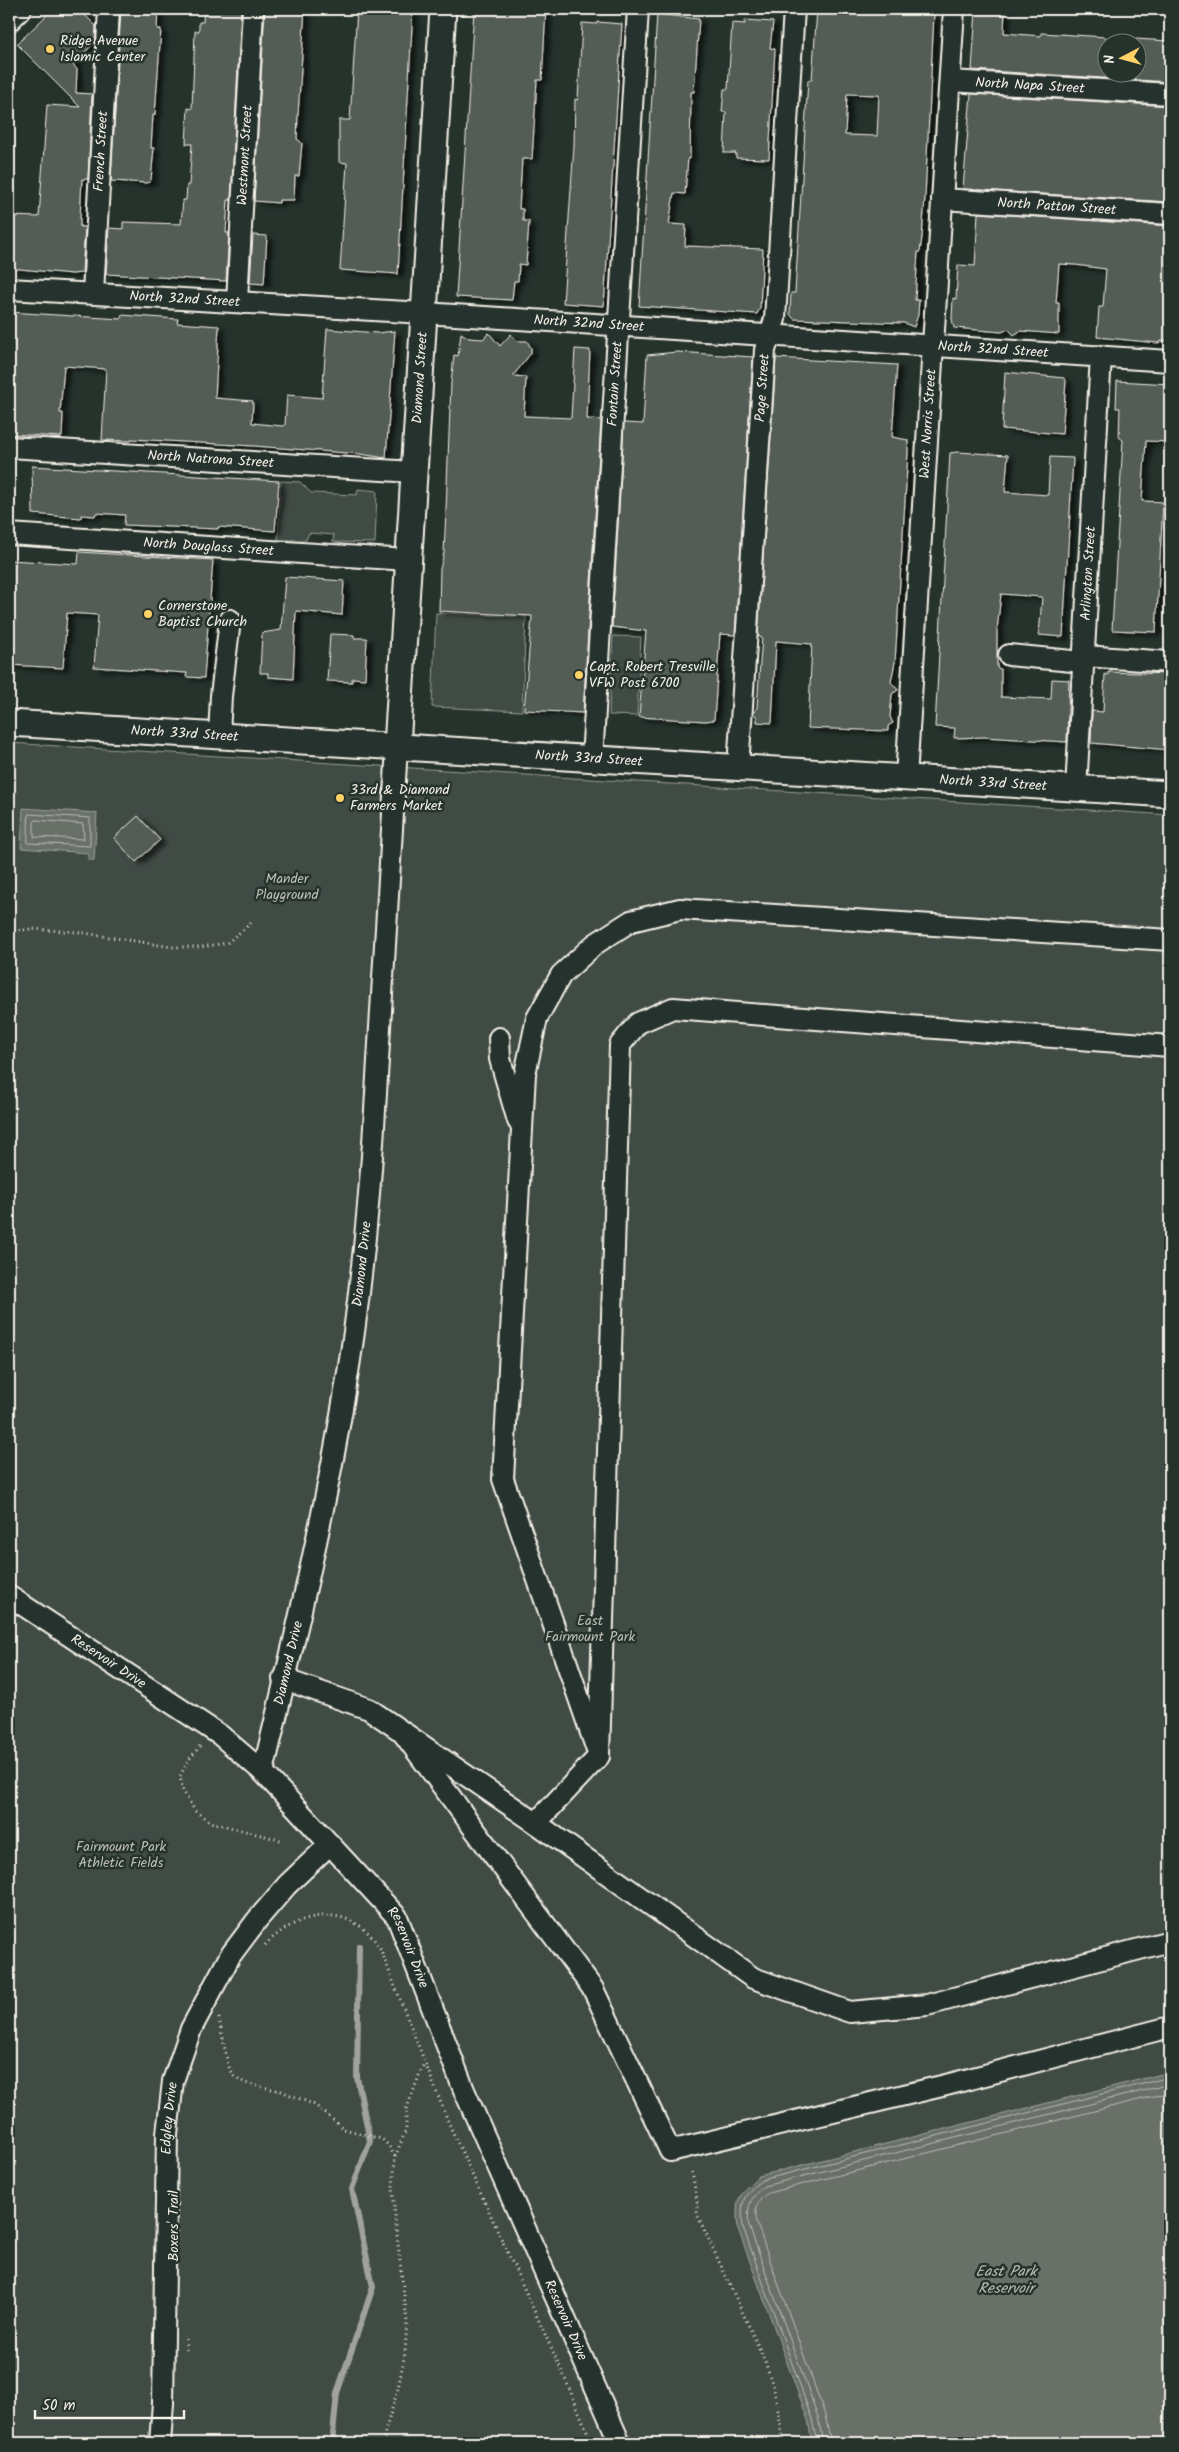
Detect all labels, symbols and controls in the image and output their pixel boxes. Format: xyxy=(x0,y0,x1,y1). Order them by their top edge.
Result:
place label: Ridge Avenue Islamic Center xyxy=(60,30,146,68)
north arrow xyxy=(1096,32,1146,82)
marker: Ridge Avenue Islamic Center xyxy=(44,43,56,55)
text: N xyxy=(1099,54,1121,65)
street label: North Napa Street xyxy=(975,72,1086,100)
street label: Westmont Street xyxy=(231,104,259,206)
street label: French Street xyxy=(88,110,114,192)
street label: North Patton Street xyxy=(997,192,1117,221)
street label: North 32nd Street xyxy=(129,285,241,313)
street label: North 32nd Street xyxy=(533,309,646,338)
street label: Diamond Street xyxy=(406,330,434,424)
street label: North 32nd Street xyxy=(937,335,1050,364)
street label: Fontain Street xyxy=(601,340,629,427)
street label: Page Street xyxy=(749,352,776,423)
street label: West Norris Street xyxy=(914,368,943,479)
street label: North Natrona Street xyxy=(147,445,275,474)
street label: Arlington Street xyxy=(1075,525,1102,621)
street label: North Douglass Street xyxy=(143,532,275,562)
place label: Cornerstone Baptist Church xyxy=(158,595,247,633)
marker: Cornerstone Baptist Church xyxy=(142,608,154,620)
place label: Capt. Robert Tresville VFW Post 6700 xyxy=(589,656,716,694)
marker: Capt. Robert Tresville VFW Post 6700 xyxy=(573,669,585,681)
street label: North 33rd Street xyxy=(130,719,240,748)
street label: North 33rd Street xyxy=(534,744,644,773)
street label: North 33rd Street xyxy=(939,769,1048,797)
place label: 33rd & Diamond Farmers Market xyxy=(350,779,451,817)
marker: 33rd & Diamond Farmers Market xyxy=(334,792,346,804)
park label: Mander Playground xyxy=(256,868,319,906)
street label: Diamond Drive xyxy=(346,1220,378,1308)
park label: East Fairmount Park xyxy=(545,1610,635,1648)
street label: Diamond Drive xyxy=(268,1618,309,1707)
street label: Reservoir Drive xyxy=(66,1628,151,1695)
park label: Fairmount Park Athletic Fields xyxy=(76,1836,166,1874)
street label: Reservoir Drive xyxy=(381,1901,435,1992)
street label: Edgley Drive xyxy=(156,2080,184,2155)
street label: Boxers' Trail xyxy=(163,2190,185,2262)
water label: East Park Reservoir xyxy=(975,2260,1039,2301)
street label: Reservoir Drive xyxy=(538,2276,594,2365)
scale bar xyxy=(35,2387,184,2419)
text: 50 m xyxy=(42,2394,76,2418)

